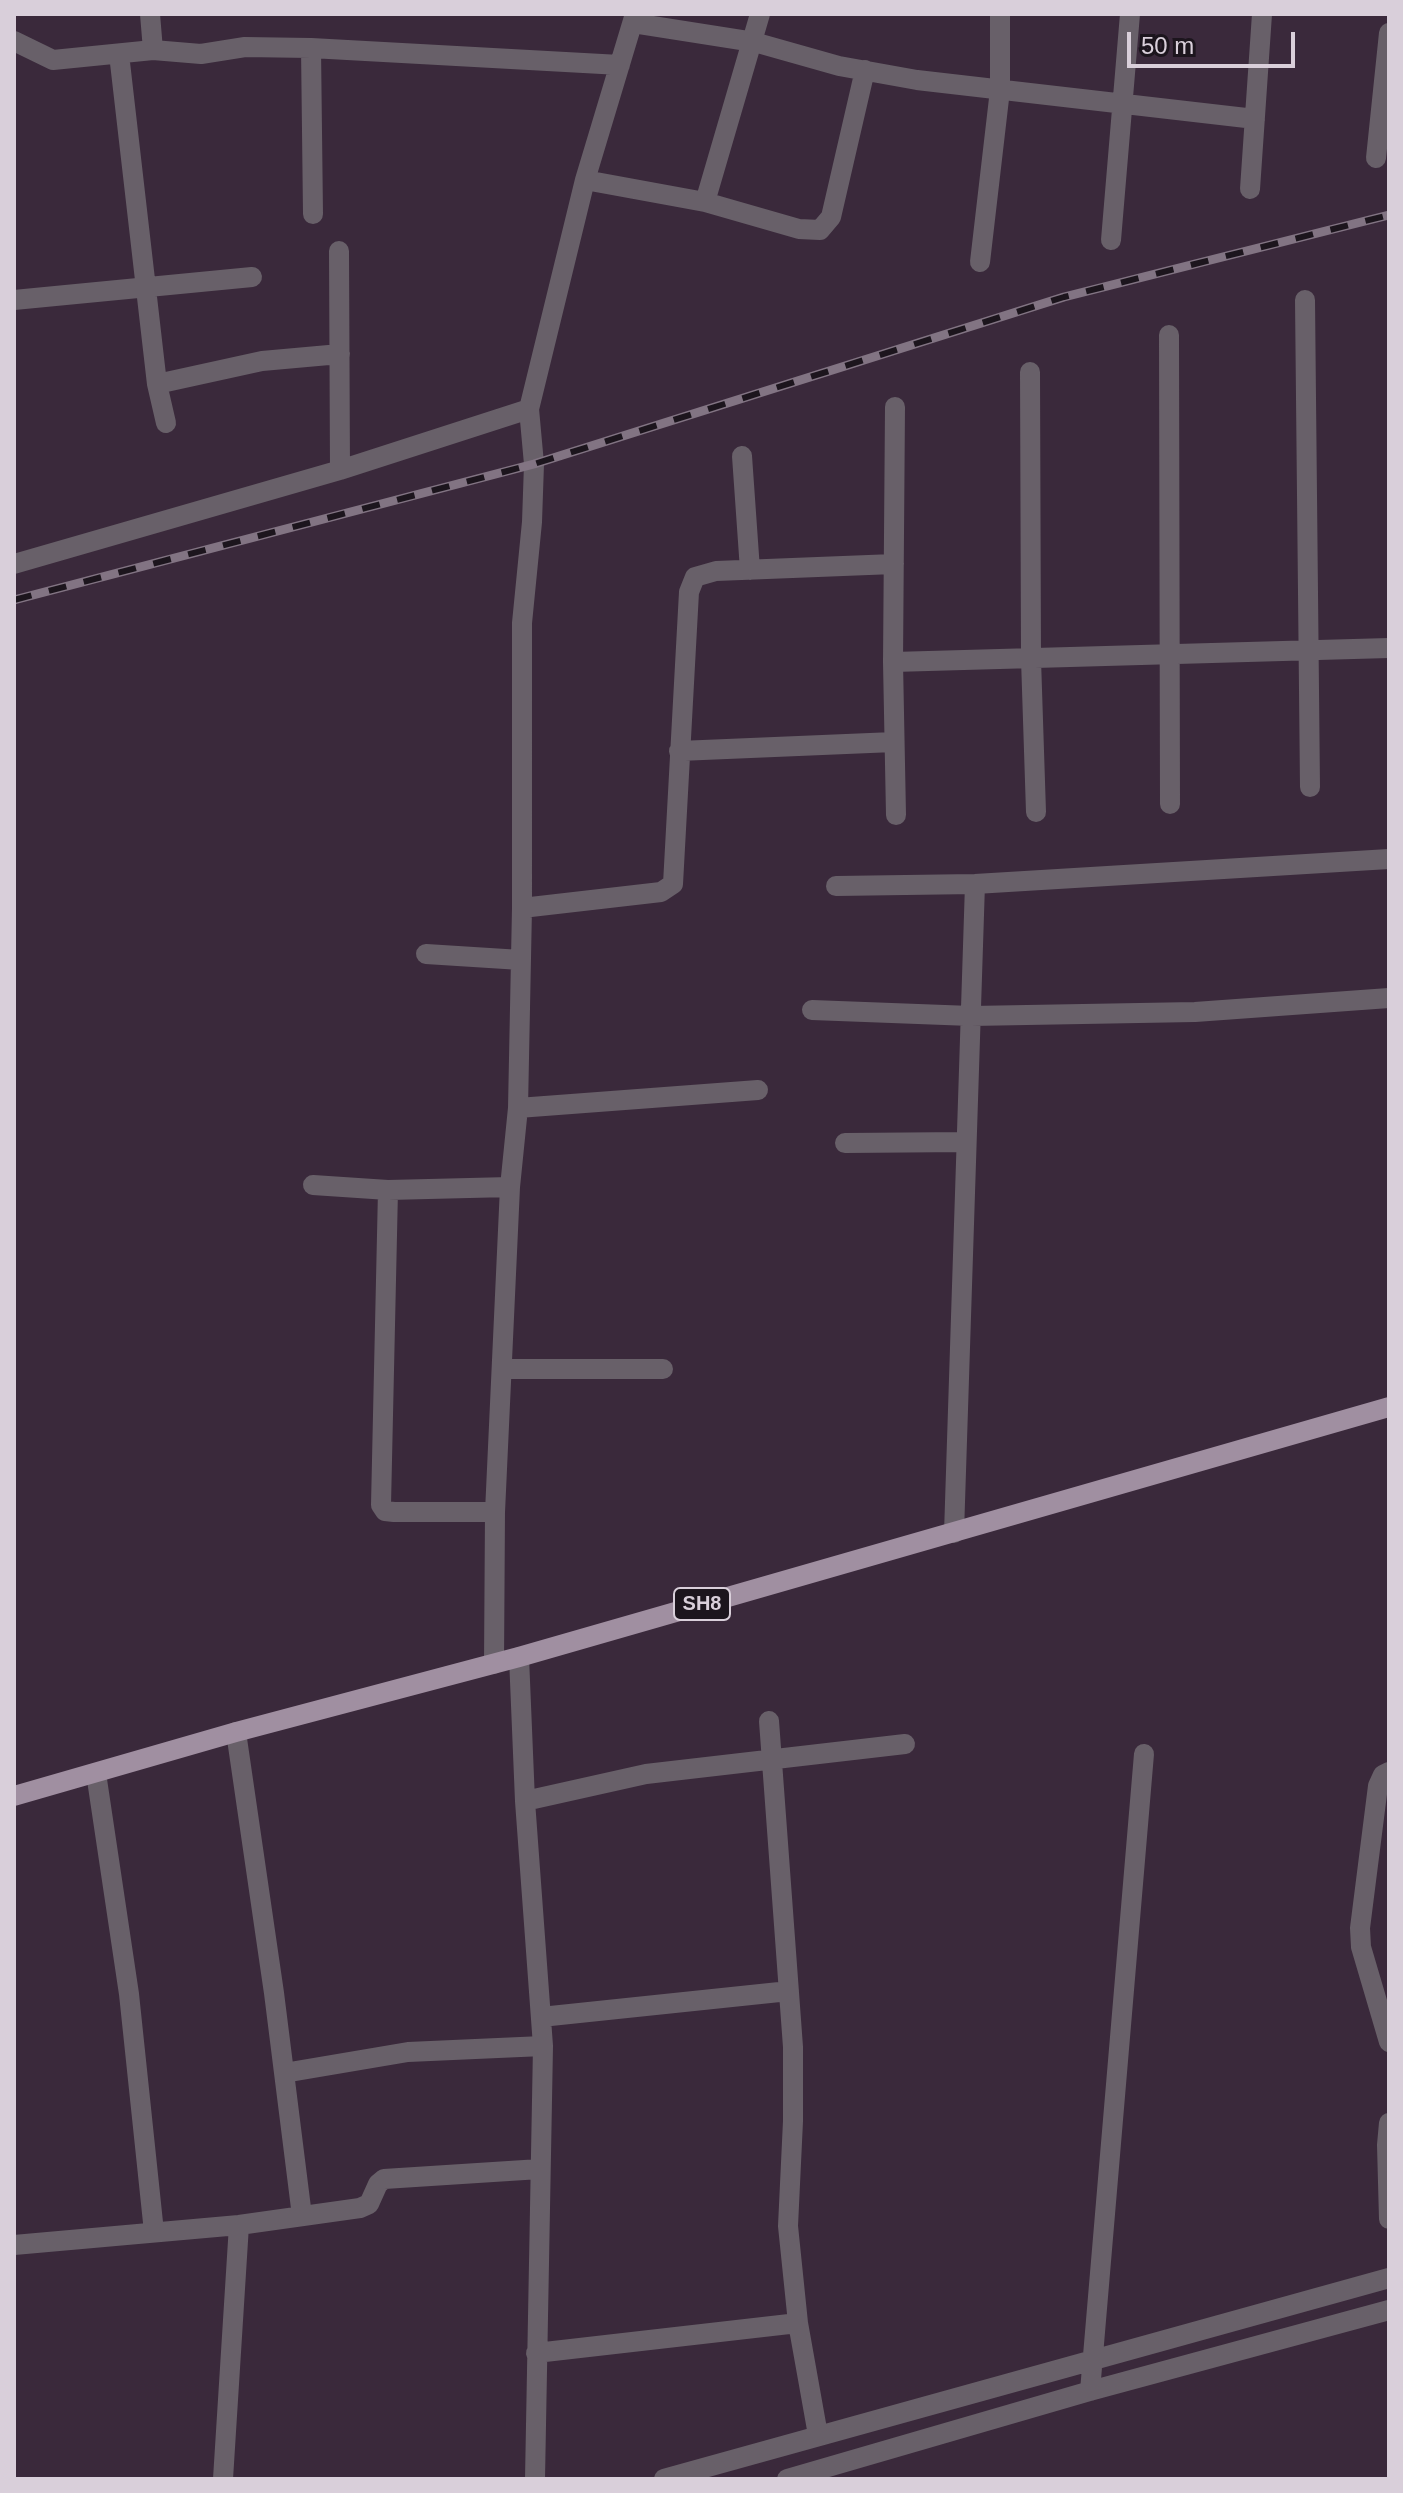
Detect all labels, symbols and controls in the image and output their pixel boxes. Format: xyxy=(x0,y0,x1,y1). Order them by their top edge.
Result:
scale bar xyxy=(1131,16,1299,66)
text: 50 m xyxy=(1141,32,1194,59)
road number: SH8 xyxy=(674,1588,730,1620)

